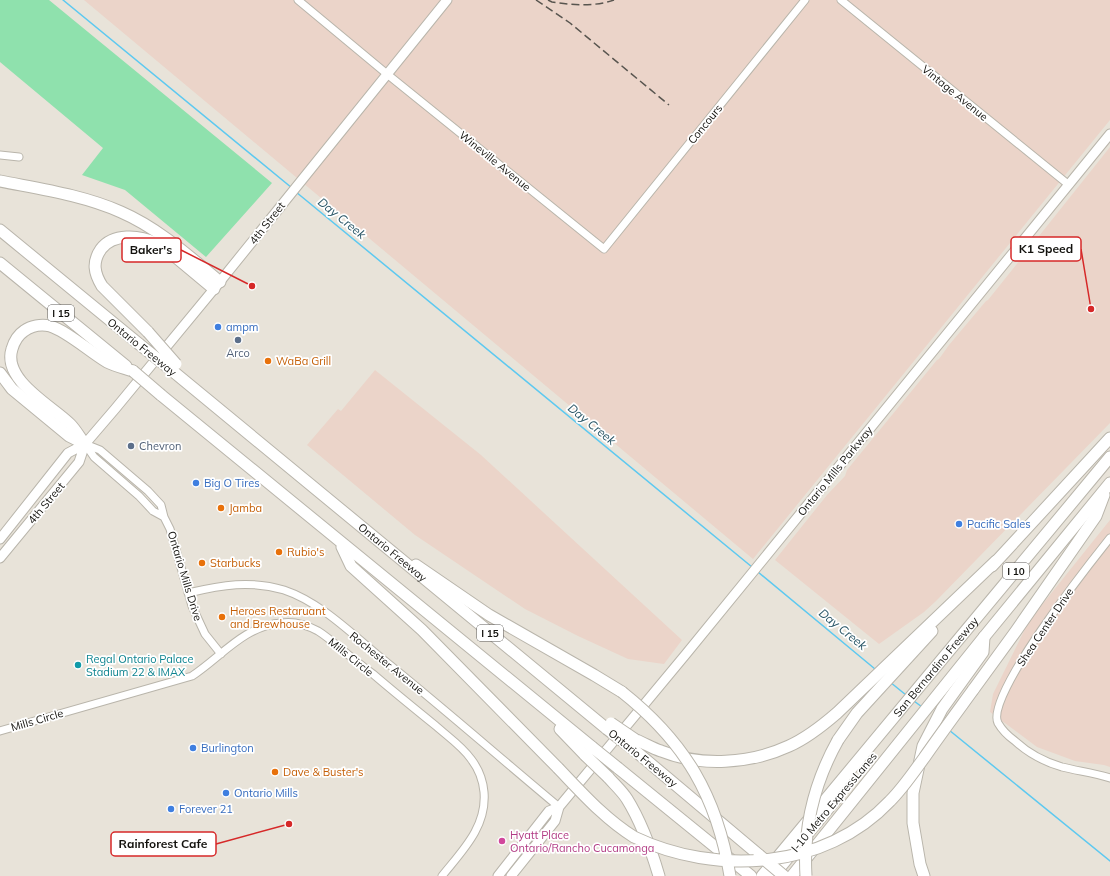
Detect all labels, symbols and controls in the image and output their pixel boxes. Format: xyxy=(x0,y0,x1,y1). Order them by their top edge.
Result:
street label: Vintage Avenue xyxy=(919,62,991,124)
street label: Concours xyxy=(685,101,725,147)
street label: Wineville Avenue xyxy=(456,128,534,194)
water label: Day Creek xyxy=(315,194,370,242)
street label: 4th Street xyxy=(246,199,288,247)
callout: K1 Speed xyxy=(1011,237,1081,261)
callout: Baker's xyxy=(122,238,181,262)
text: K1 Speed xyxy=(1019,241,1073,256)
text: Baker's xyxy=(130,242,172,257)
road number: I 15 xyxy=(48,305,74,321)
street label: Ontario Freeway xyxy=(105,315,180,379)
place label: ampm xyxy=(226,320,259,334)
marker: ampm xyxy=(213,322,223,332)
marker: Arco xyxy=(233,335,243,345)
place label: Arco xyxy=(226,346,250,360)
place label: WaBa Grill xyxy=(276,354,331,368)
marker: WaBa Grill xyxy=(263,356,273,366)
water label: Day Creek xyxy=(565,400,620,448)
street label: Ontario Mills Parkway xyxy=(794,423,876,519)
place label: Chevron xyxy=(139,439,181,453)
marker: Chevron xyxy=(126,441,136,451)
place label: Big O Tires xyxy=(204,476,260,490)
marker: Big O Tires xyxy=(191,478,201,488)
street label: 4th Street xyxy=(25,479,68,527)
place label: Jamba xyxy=(229,501,262,515)
marker: Jamba xyxy=(216,503,226,513)
place label: Pacific Sales xyxy=(967,517,1031,531)
marker: Pacific Sales xyxy=(954,519,964,529)
street label: Ontario Freeway xyxy=(355,520,430,585)
street label: Ontario Mills Drive xyxy=(165,529,205,623)
place label: Rubio's xyxy=(287,545,324,559)
marker: Rubio's xyxy=(274,547,284,557)
place label: Starbucks xyxy=(210,556,261,570)
marker: Starbucks xyxy=(197,558,207,568)
road number: I 10 xyxy=(1003,563,1029,579)
street label: Shea Center Drive xyxy=(1014,585,1076,669)
place label: Heroes Restaruant and Brewhouse xyxy=(230,604,326,631)
water label: Day Creek xyxy=(816,605,871,653)
marker: Heroes Restaruant and Brewhouse xyxy=(217,612,227,622)
street label: San Bernardino Freeway xyxy=(890,614,981,720)
road number: I 15 xyxy=(477,625,503,641)
street label: Rochester Avenue xyxy=(347,629,427,697)
street label: Mills Circle xyxy=(326,635,376,679)
place label: Regal Ontario Palace Stadium 22 & IMAX xyxy=(86,652,193,679)
marker: Regal Ontario Palace Stadium 22 & IMAX xyxy=(73,660,83,670)
street label: Mills Circle xyxy=(9,706,65,734)
street label: Ontario Freeway xyxy=(606,726,681,790)
place label: Burlington xyxy=(201,741,254,755)
marker: Burlington xyxy=(188,743,198,753)
street label: I-10 Metro ExpressLanes xyxy=(788,749,880,855)
place label: Dave & Buster's xyxy=(283,765,364,779)
marker: Dave & Buster's xyxy=(270,767,280,777)
place label: Ontario Mills xyxy=(234,786,298,800)
marker: Ontario Mills xyxy=(221,788,231,798)
place label: Forever 21 xyxy=(179,802,233,816)
marker: Forever 21 xyxy=(166,804,176,814)
place label: Hyatt Place Ontario/Rancho Cucamonga xyxy=(510,828,654,855)
callout: Rainforest Cafe xyxy=(111,832,216,856)
text: Rainforest Cafe xyxy=(119,836,208,851)
marker: Hyatt Place Ontario/Rancho Cucamonga xyxy=(497,836,507,846)

